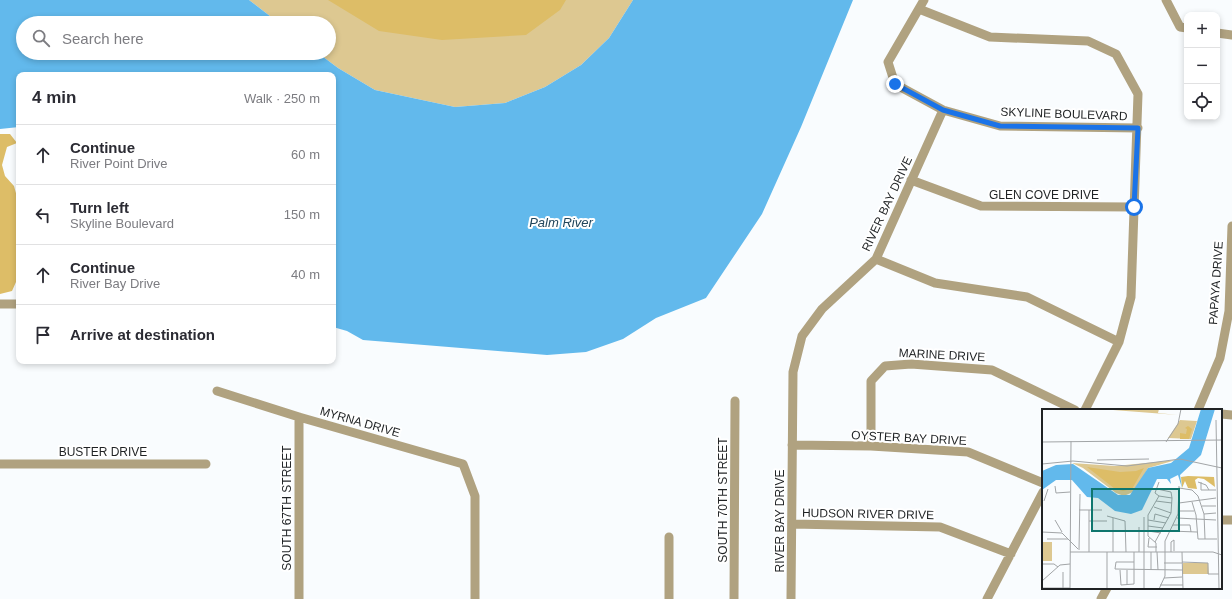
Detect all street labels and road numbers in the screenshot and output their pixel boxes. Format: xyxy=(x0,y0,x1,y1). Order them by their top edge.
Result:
street label: SKYLINE BOULEVARD xyxy=(1000,105,1128,123)
street label: RIVER BAY DRIVE xyxy=(859,154,915,254)
street label: GLEN COVE DRIVE xyxy=(989,188,1099,202)
street label: PAPAYA DRIVE xyxy=(1206,241,1226,325)
street label: MARINE DRIVE xyxy=(898,346,986,364)
street label: MYRNA DRIVE xyxy=(318,404,402,440)
street label: OYSTER BAY DRIVE xyxy=(851,428,967,448)
street label: SOUTH 70TH STREET xyxy=(716,437,730,563)
street label: BUSTER DRIVE xyxy=(59,445,147,459)
street label: SOUTH 67TH STREET xyxy=(280,445,294,571)
street label: RIVER BAY DRIVE xyxy=(773,470,787,572)
street label: HUDSON RIVER DRIVE xyxy=(802,506,934,522)

